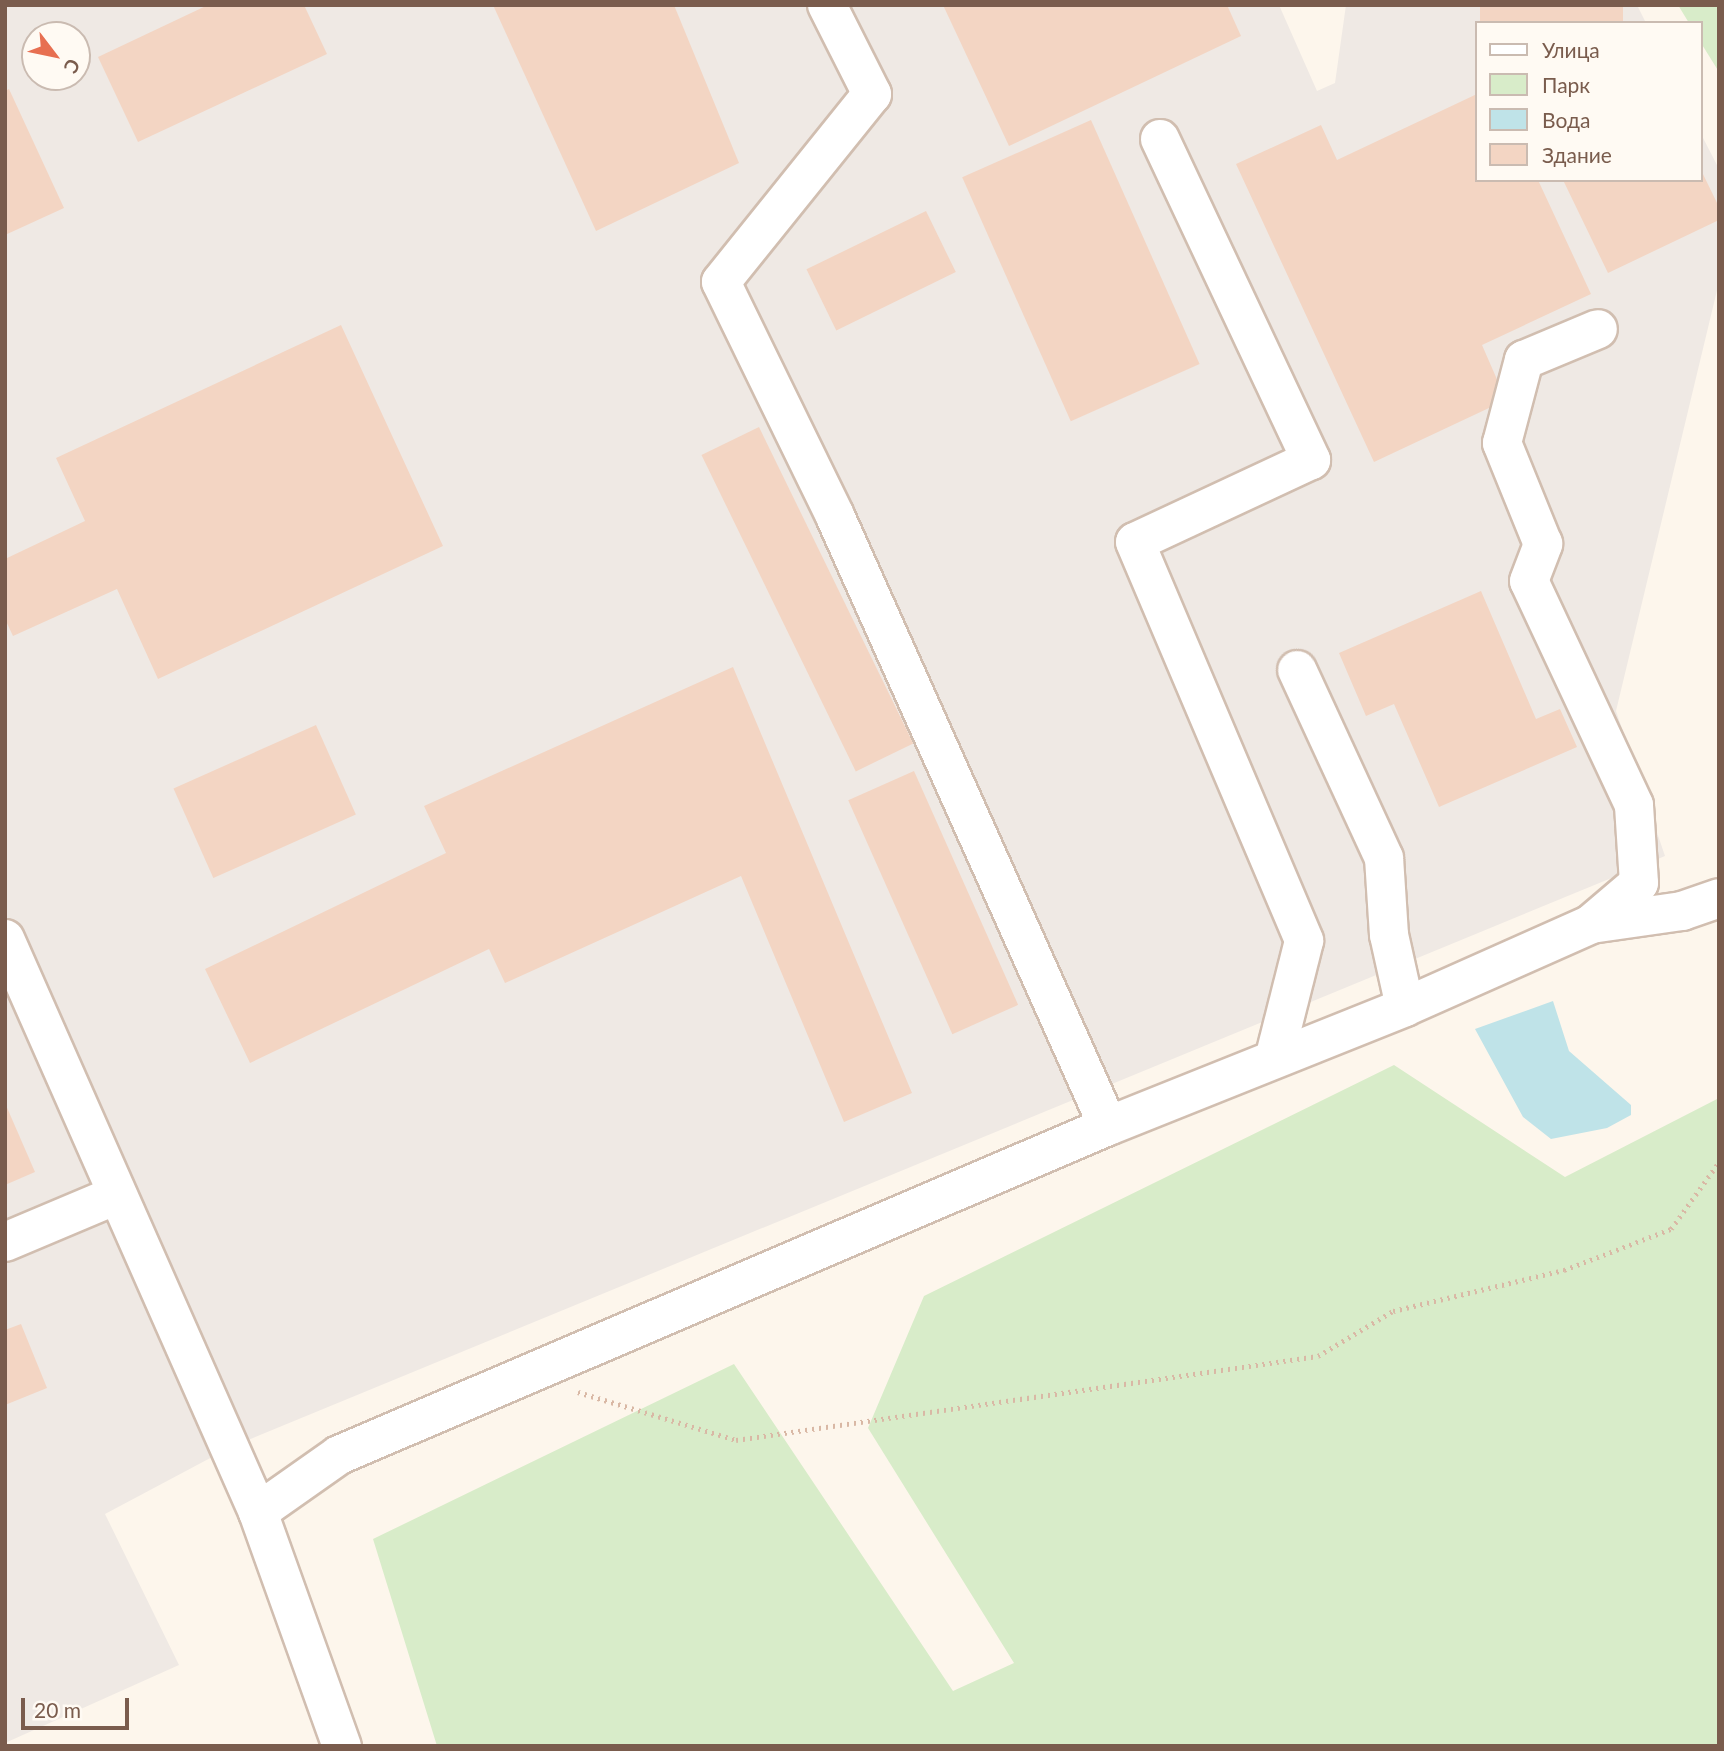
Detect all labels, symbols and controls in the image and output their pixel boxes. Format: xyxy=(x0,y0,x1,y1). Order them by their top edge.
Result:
north arrow xyxy=(21,21,91,91)
legend xyxy=(1476,21,1703,182)
text: Улица xyxy=(1542,37,1600,62)
text: С xyxy=(59,55,86,78)
text: Парк xyxy=(1542,72,1590,97)
text: Вода xyxy=(1542,107,1590,132)
text: Здание xyxy=(1542,142,1612,167)
scale bar xyxy=(24,1684,133,1728)
text: 20 m xyxy=(34,1697,81,1722)

